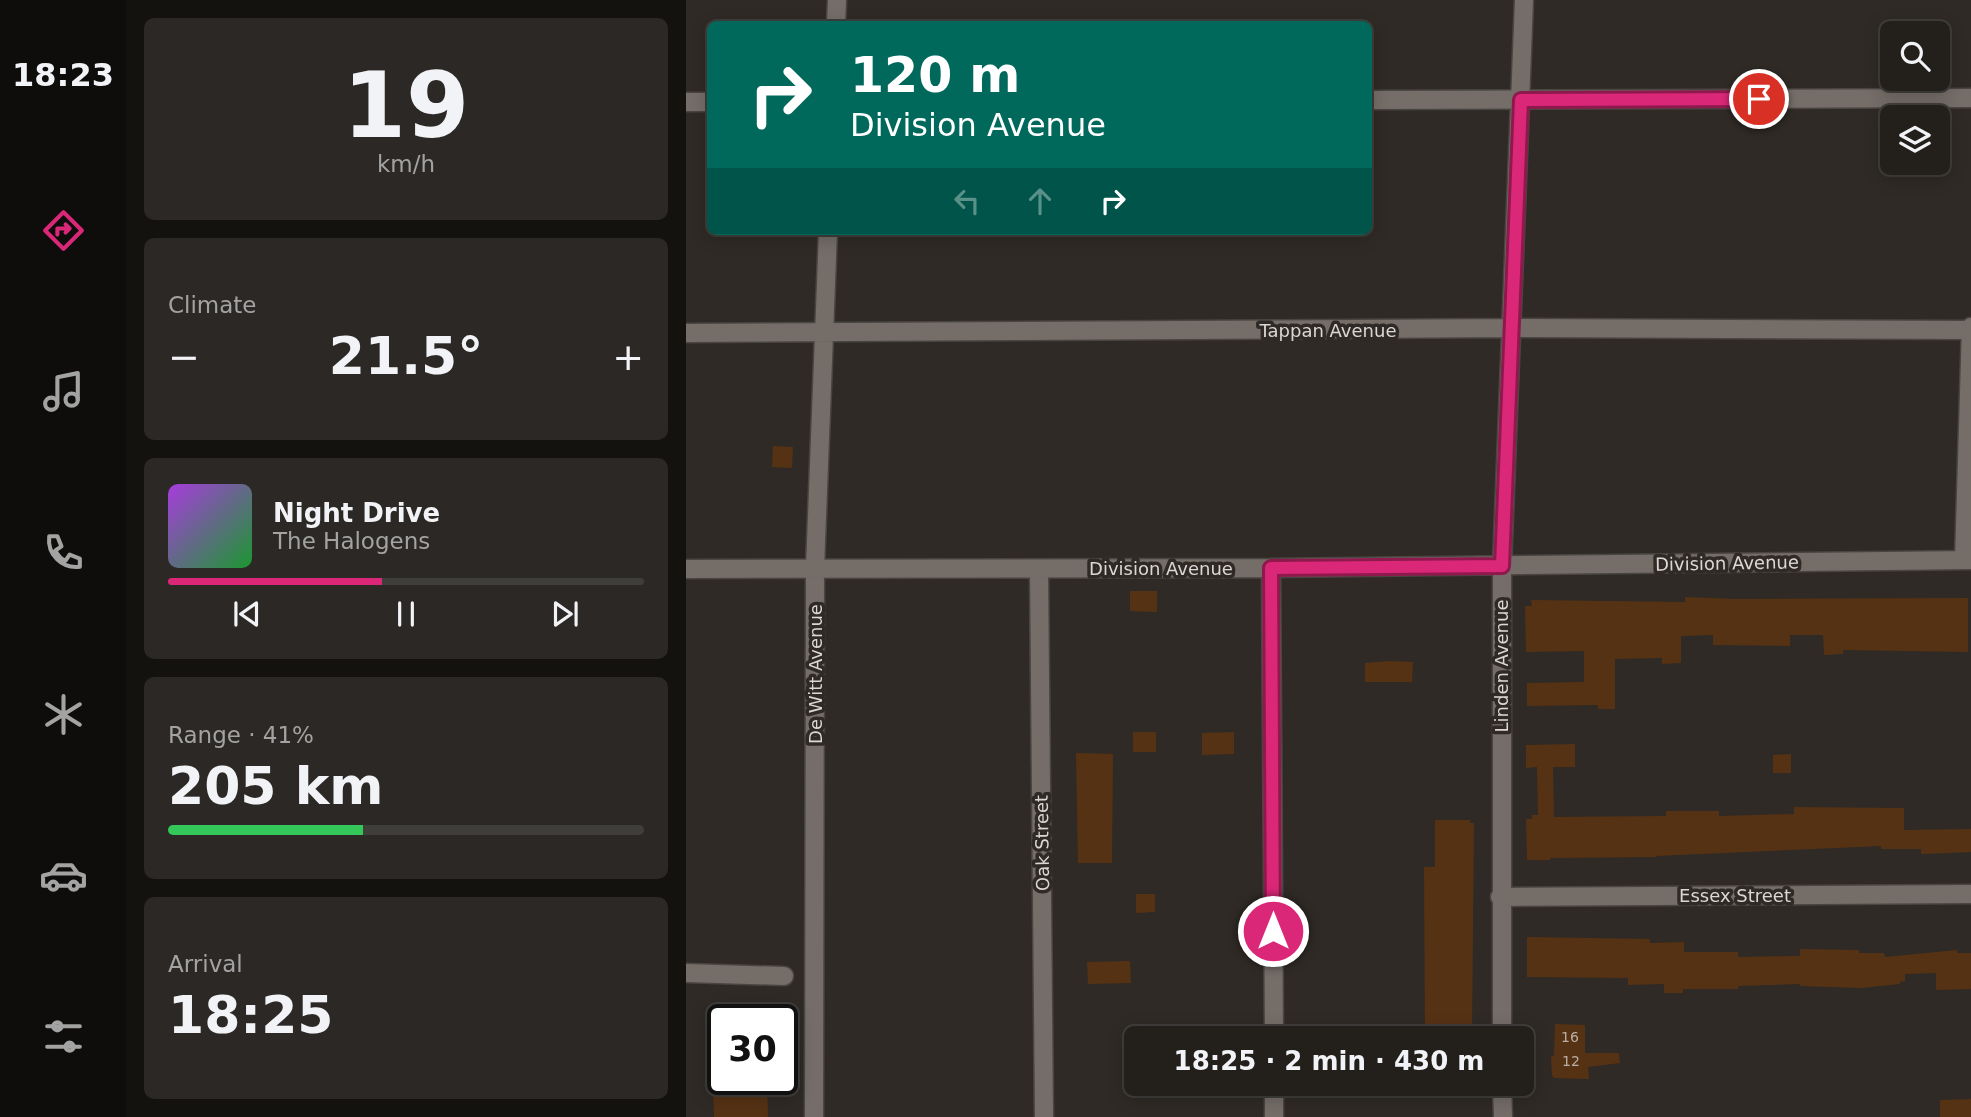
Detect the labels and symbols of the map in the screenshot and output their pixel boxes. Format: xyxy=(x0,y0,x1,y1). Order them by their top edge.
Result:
pin xyxy=(1729,69,1789,129)
street label: Tappan Avenue xyxy=(1259,320,1396,341)
street label: Division Avenue xyxy=(1655,551,1799,575)
street label: Division Avenue xyxy=(1089,558,1233,579)
street label: Linden Avenue xyxy=(1491,600,1512,732)
street label: De Witt Avenue xyxy=(805,604,826,744)
street label: Oak Street xyxy=(1031,795,1053,891)
street label: Essex Street xyxy=(1679,885,1791,906)
position arrow xyxy=(1236,894,1310,968)
speed limit sign: 30 xyxy=(707,1004,798,1095)
house number: 16 xyxy=(1561,1029,1579,1045)
house number: 12 xyxy=(1562,1053,1580,1069)

